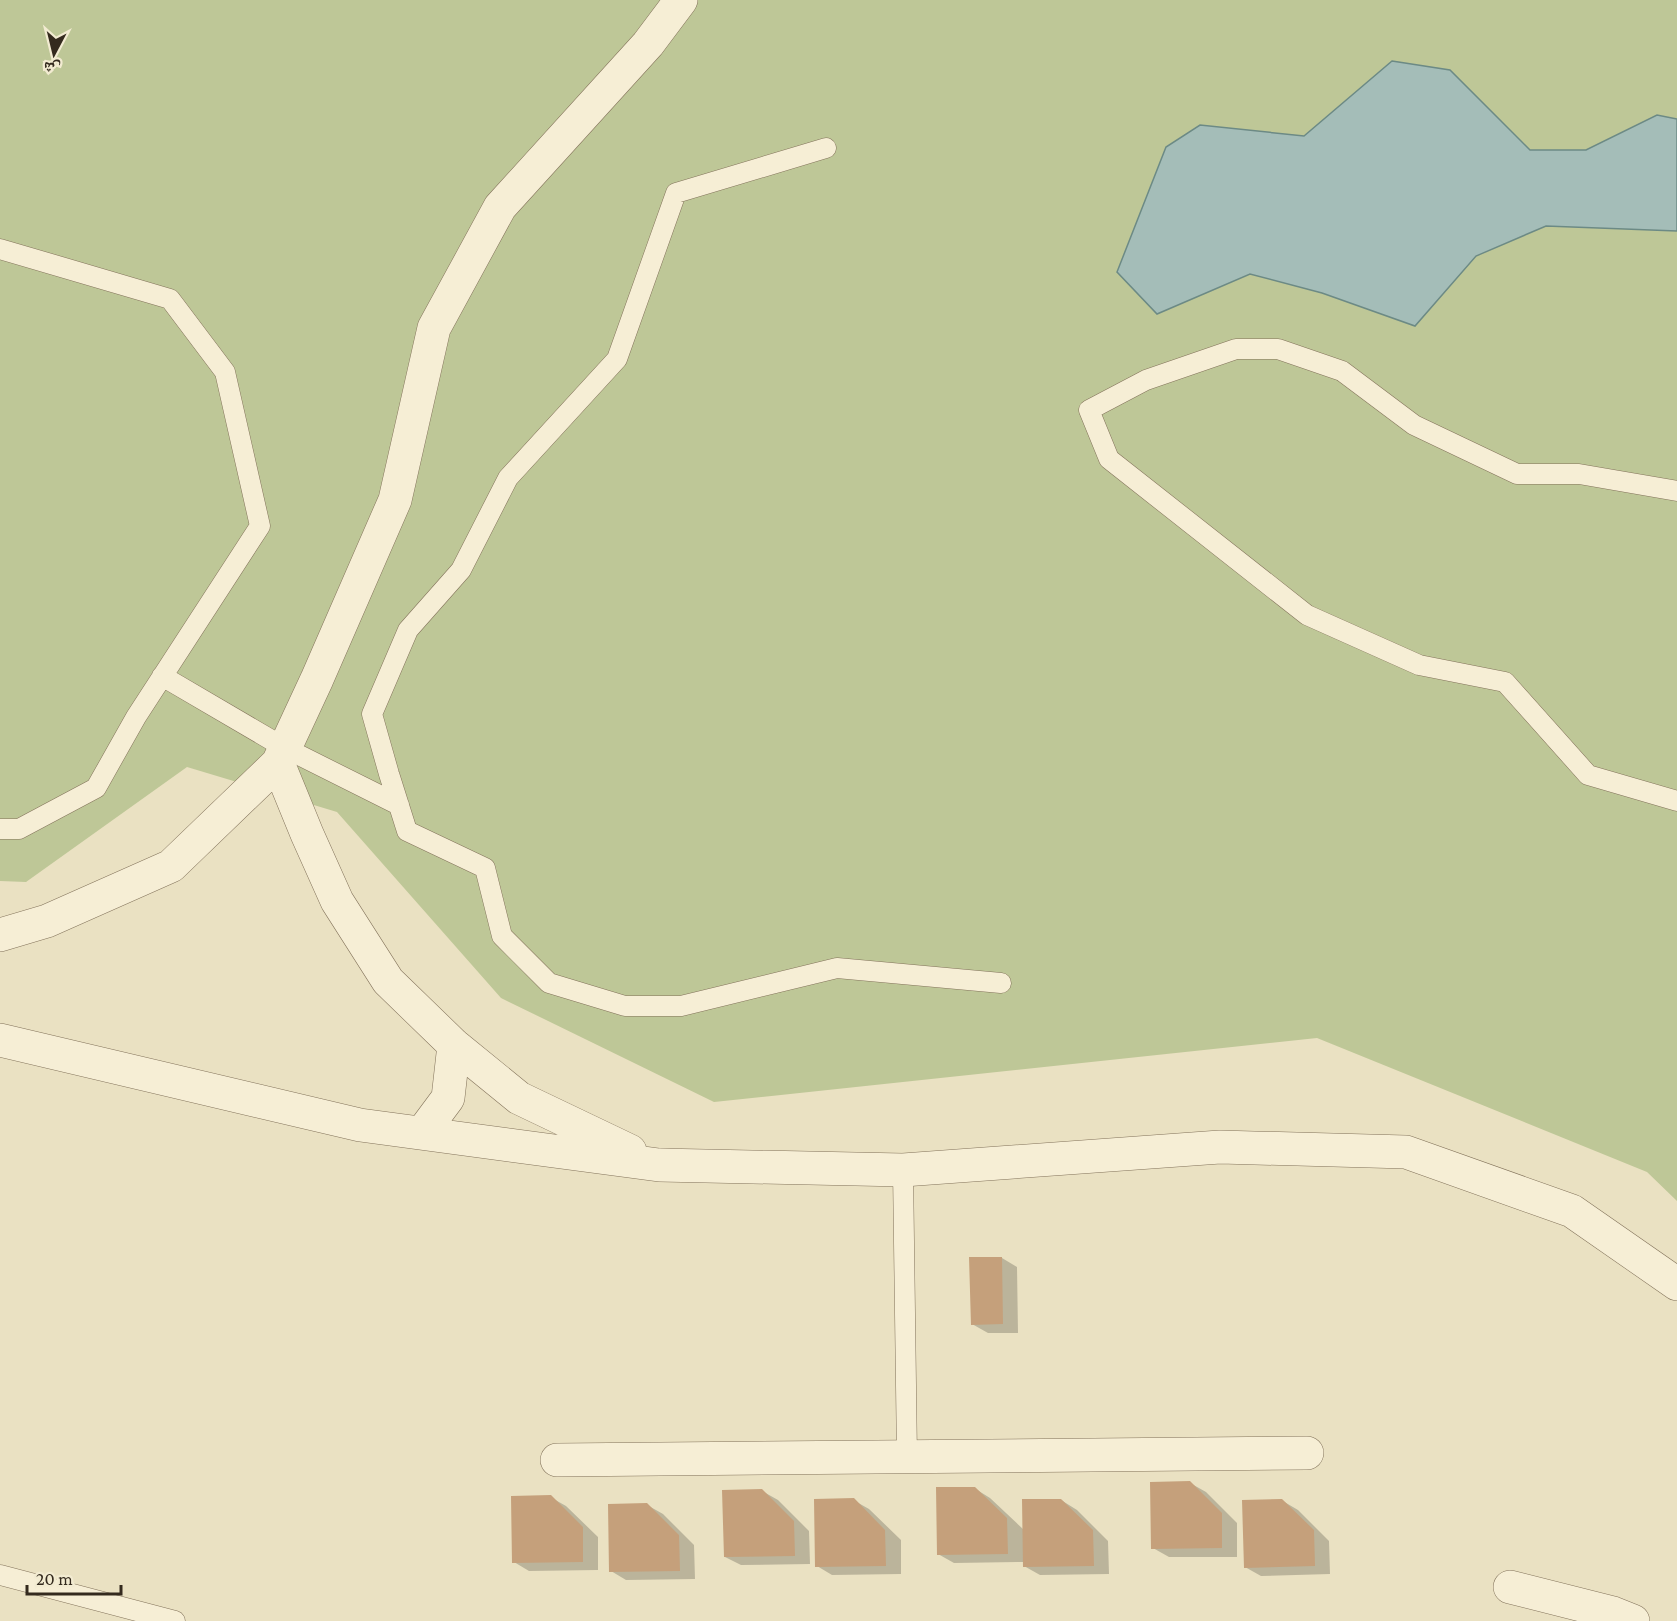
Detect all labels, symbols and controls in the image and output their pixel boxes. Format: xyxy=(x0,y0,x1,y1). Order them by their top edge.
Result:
north arrow xyxy=(24,24,84,84)
text: ش xyxy=(43,58,62,78)
scale bar xyxy=(27,1558,122,1596)
text: 20 m xyxy=(36,1569,73,1589)

